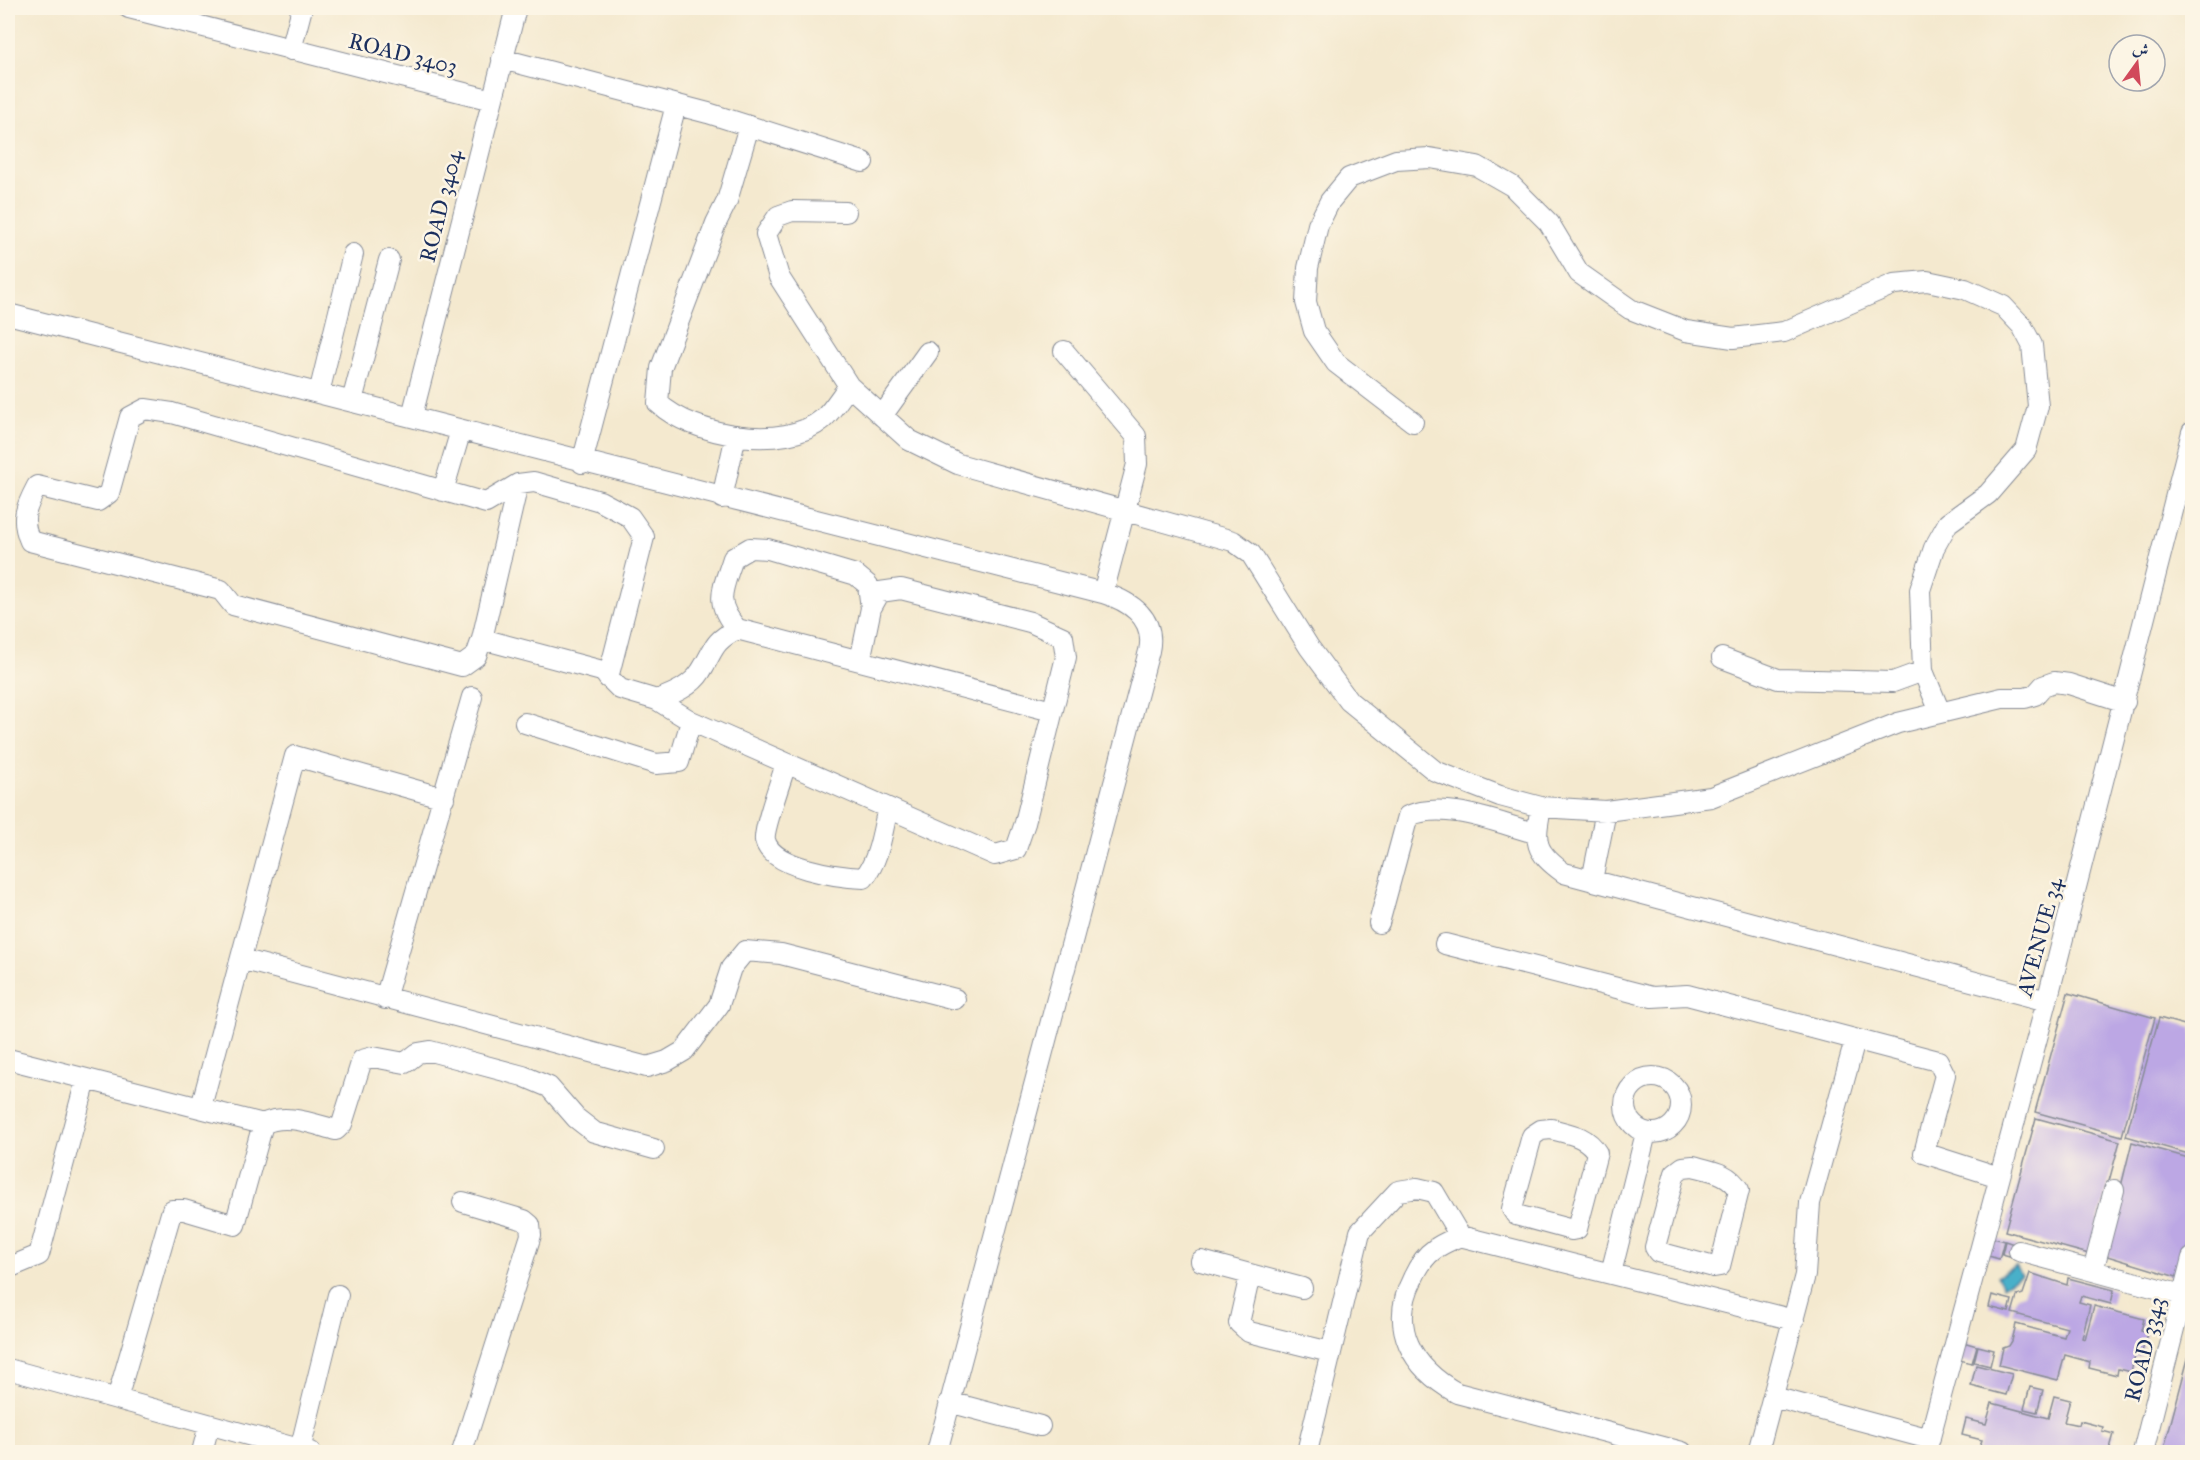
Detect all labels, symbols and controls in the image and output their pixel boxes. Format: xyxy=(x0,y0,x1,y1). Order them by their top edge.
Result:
street label: ROAD 3403 xyxy=(346,27,460,80)
north arrow xyxy=(2107,33,2167,93)
text: ش xyxy=(2131,38,2151,60)
street label: ROAD 3404 xyxy=(414,147,468,265)
street label: AVENUE 34 xyxy=(2010,874,2068,1000)
street label: ROAD 3343 xyxy=(2118,1294,2171,1404)

